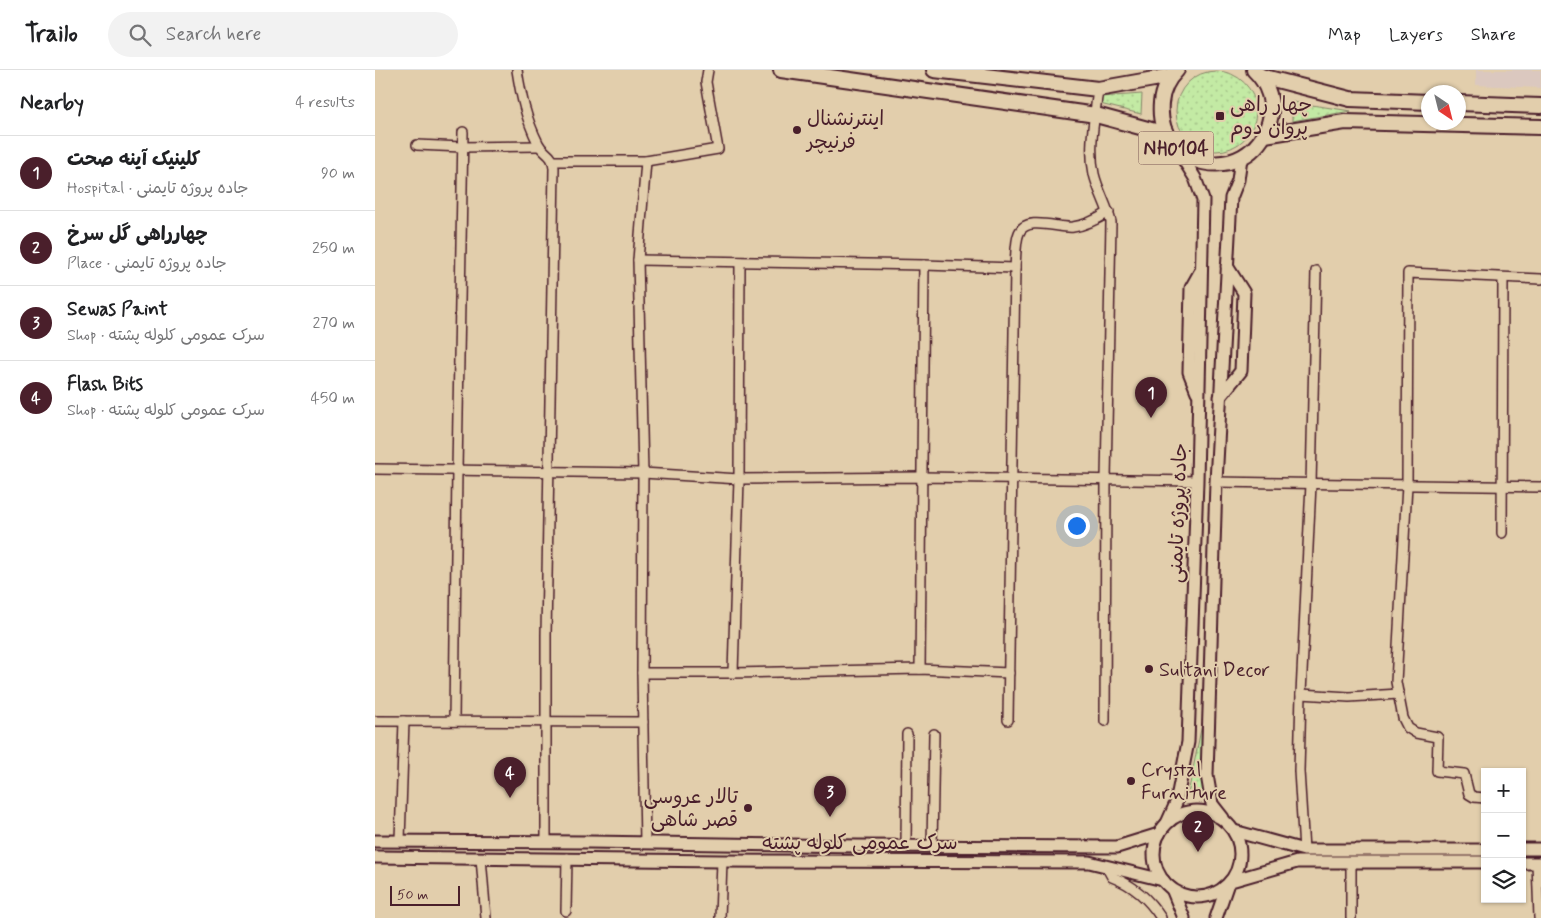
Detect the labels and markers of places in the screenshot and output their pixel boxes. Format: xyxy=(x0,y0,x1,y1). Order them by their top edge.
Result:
place label: چهار راهی پروان دوم xyxy=(1230,92,1312,143)
place label: اینترنشنال فرنیچر xyxy=(805,106,884,156)
marker: چهار راهی پروان دوم xyxy=(1214,110,1226,122)
marker: اینترنشنال فرنیچر xyxy=(791,124,803,136)
pin: 1 xyxy=(1135,377,1167,418)
place label: Sultani Decor xyxy=(1159,657,1270,684)
marker: Sultani Decor xyxy=(1143,663,1155,675)
pin: 4 xyxy=(494,757,526,798)
place label: Crystal Furniture xyxy=(1141,757,1227,807)
marker: Crystal Furniture xyxy=(1125,775,1137,787)
pin: 3 xyxy=(814,776,846,817)
place label: تالار عروسی قصر شاهی xyxy=(644,784,738,834)
marker: تالار عروسی قصر شاهی xyxy=(742,802,754,814)
pin: 2 xyxy=(1182,811,1214,852)

